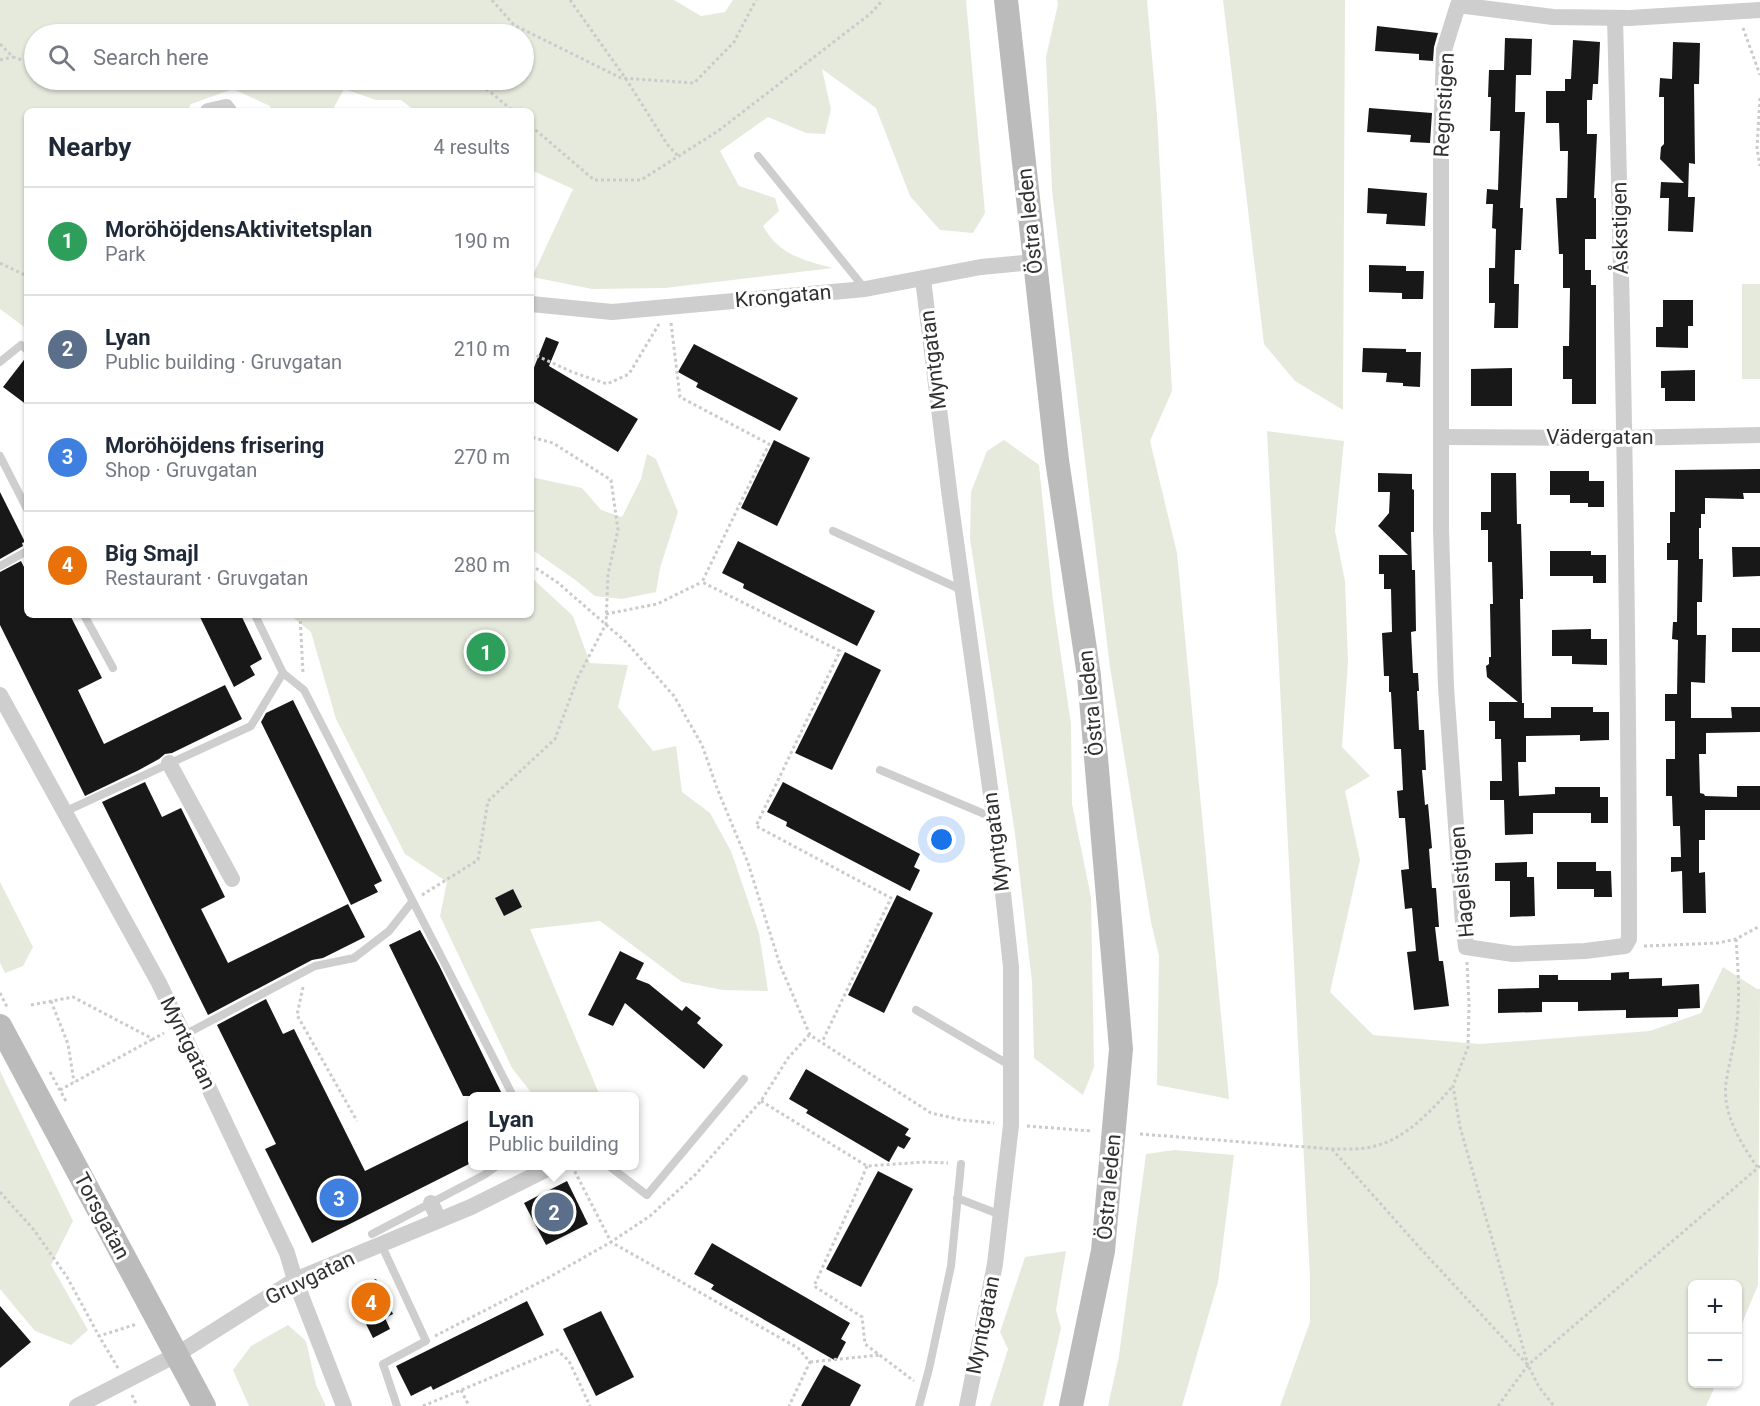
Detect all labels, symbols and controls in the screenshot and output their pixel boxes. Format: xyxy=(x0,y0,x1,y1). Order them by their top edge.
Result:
search box xyxy=(24,24,534,90)
icon: search xyxy=(45,41,78,74)
text: Search here xyxy=(93,45,209,70)
street label: Regnstigen xyxy=(1429,52,1459,158)
text: Nearby xyxy=(48,132,131,162)
text: 4 results xyxy=(434,135,510,159)
street label: Östra leden xyxy=(1013,167,1047,275)
street label: Åskstigen xyxy=(1607,182,1633,274)
text: MoröhöjdensAktivitetsplan xyxy=(105,217,372,242)
text: 1 xyxy=(62,229,73,253)
text: 190 m xyxy=(454,229,510,253)
text: Park xyxy=(105,242,145,266)
street label: Krongatan xyxy=(734,280,832,312)
street label: Myntgatan xyxy=(915,309,951,411)
text: Lyan xyxy=(105,325,151,350)
text: 2 xyxy=(62,337,73,361)
text: 210 m xyxy=(454,337,510,361)
text: Public building · Gruvgatan xyxy=(105,350,342,374)
street label: Vädergatan xyxy=(1546,425,1654,449)
text: Moröhöjdens frisering xyxy=(105,433,324,458)
text: 3 xyxy=(62,445,73,469)
text: 270 m xyxy=(454,445,510,469)
text: Shop · Gruvgatan xyxy=(105,458,257,482)
text: Big Smajl xyxy=(105,541,199,566)
text: 4 xyxy=(62,553,73,577)
text: 280 m xyxy=(454,553,510,577)
text: Restaurant · Gruvgatan xyxy=(105,566,308,590)
pin: 1 xyxy=(466,630,506,674)
street label: Östra leden xyxy=(1074,649,1108,757)
street label: Myntgatan xyxy=(978,791,1014,893)
your location xyxy=(927,825,956,854)
street label: Hagelstigen xyxy=(1445,825,1479,939)
street label: Myntgatan xyxy=(155,993,221,1093)
popup xyxy=(468,1092,639,1170)
text: Lyan xyxy=(488,1107,534,1132)
text: Public building xyxy=(488,1132,619,1156)
street label: Östra leden xyxy=(1092,1133,1126,1241)
street label: Torsgatan xyxy=(69,1169,135,1263)
pin: 3 xyxy=(320,1176,358,1220)
pin: 2 xyxy=(534,1190,574,1234)
street label: Gruvgatan xyxy=(262,1246,358,1310)
street label: Myntgatan xyxy=(962,1274,1004,1376)
pin: 4 xyxy=(352,1280,391,1324)
map controls xyxy=(1688,1280,1742,1388)
button: + xyxy=(1688,1280,1742,1334)
button: − xyxy=(1688,1334,1742,1388)

